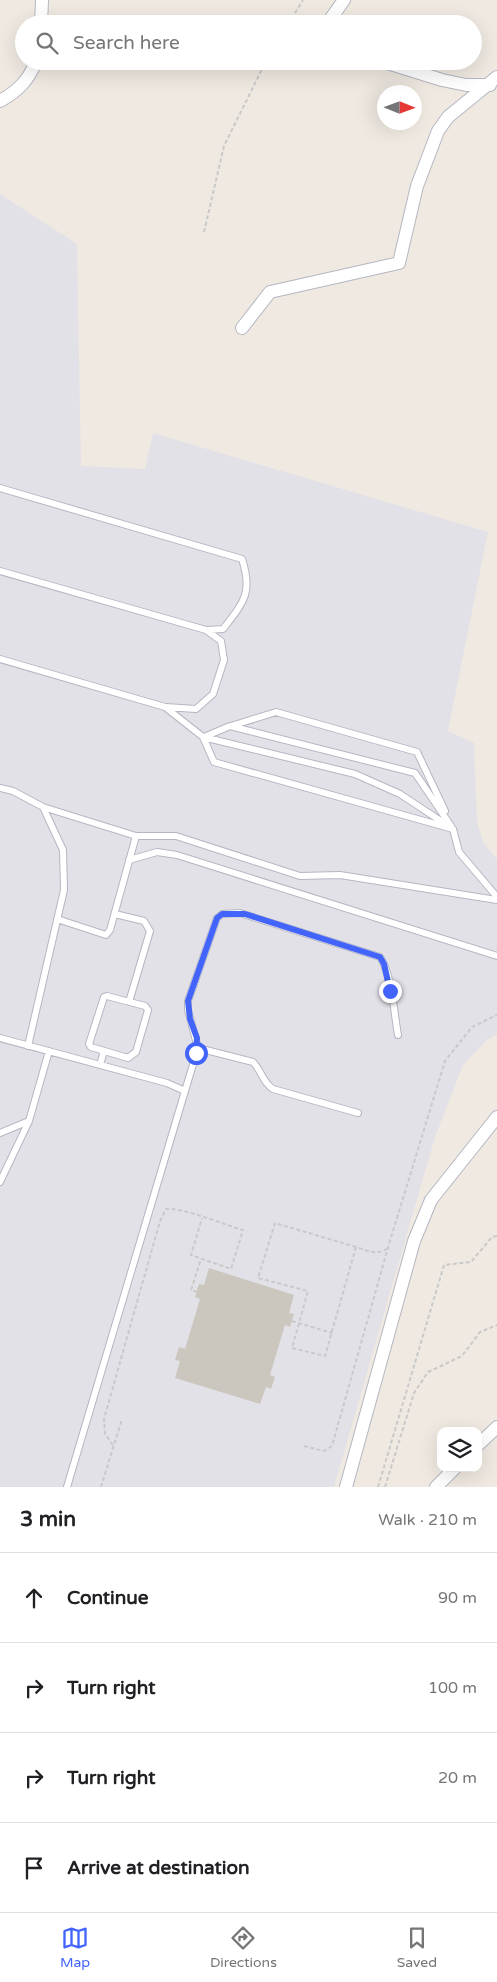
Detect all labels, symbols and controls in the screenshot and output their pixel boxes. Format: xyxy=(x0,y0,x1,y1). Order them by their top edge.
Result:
search box xyxy=(15,15,482,70)
icon: search xyxy=(33,29,61,57)
text: Search here xyxy=(73,32,180,54)
north arrow xyxy=(377,85,422,130)
route end xyxy=(379,980,402,1003)
route start xyxy=(185,1042,208,1065)
map controls xyxy=(437,1427,482,1472)
button: layers xyxy=(437,1427,482,1472)
text: 3 min xyxy=(20,1507,76,1532)
text: Walk · 210 m xyxy=(378,1510,477,1530)
icon: ahead xyxy=(20,1584,48,1612)
text: Continue xyxy=(67,1587,149,1609)
text: 90 m xyxy=(438,1588,477,1608)
icon: right xyxy=(20,1674,48,1702)
text: Turn right xyxy=(67,1677,155,1699)
text: 100 m xyxy=(428,1678,477,1698)
icon: right xyxy=(20,1764,48,1792)
text: Turn right xyxy=(67,1767,155,1789)
text: 20 m xyxy=(438,1768,477,1788)
icon: arrive xyxy=(20,1854,48,1882)
text: Arrive at destination xyxy=(67,1857,250,1879)
tab: Map xyxy=(60,1924,90,1971)
tab: Directions xyxy=(210,1924,277,1971)
tab: Saved xyxy=(397,1924,437,1971)

